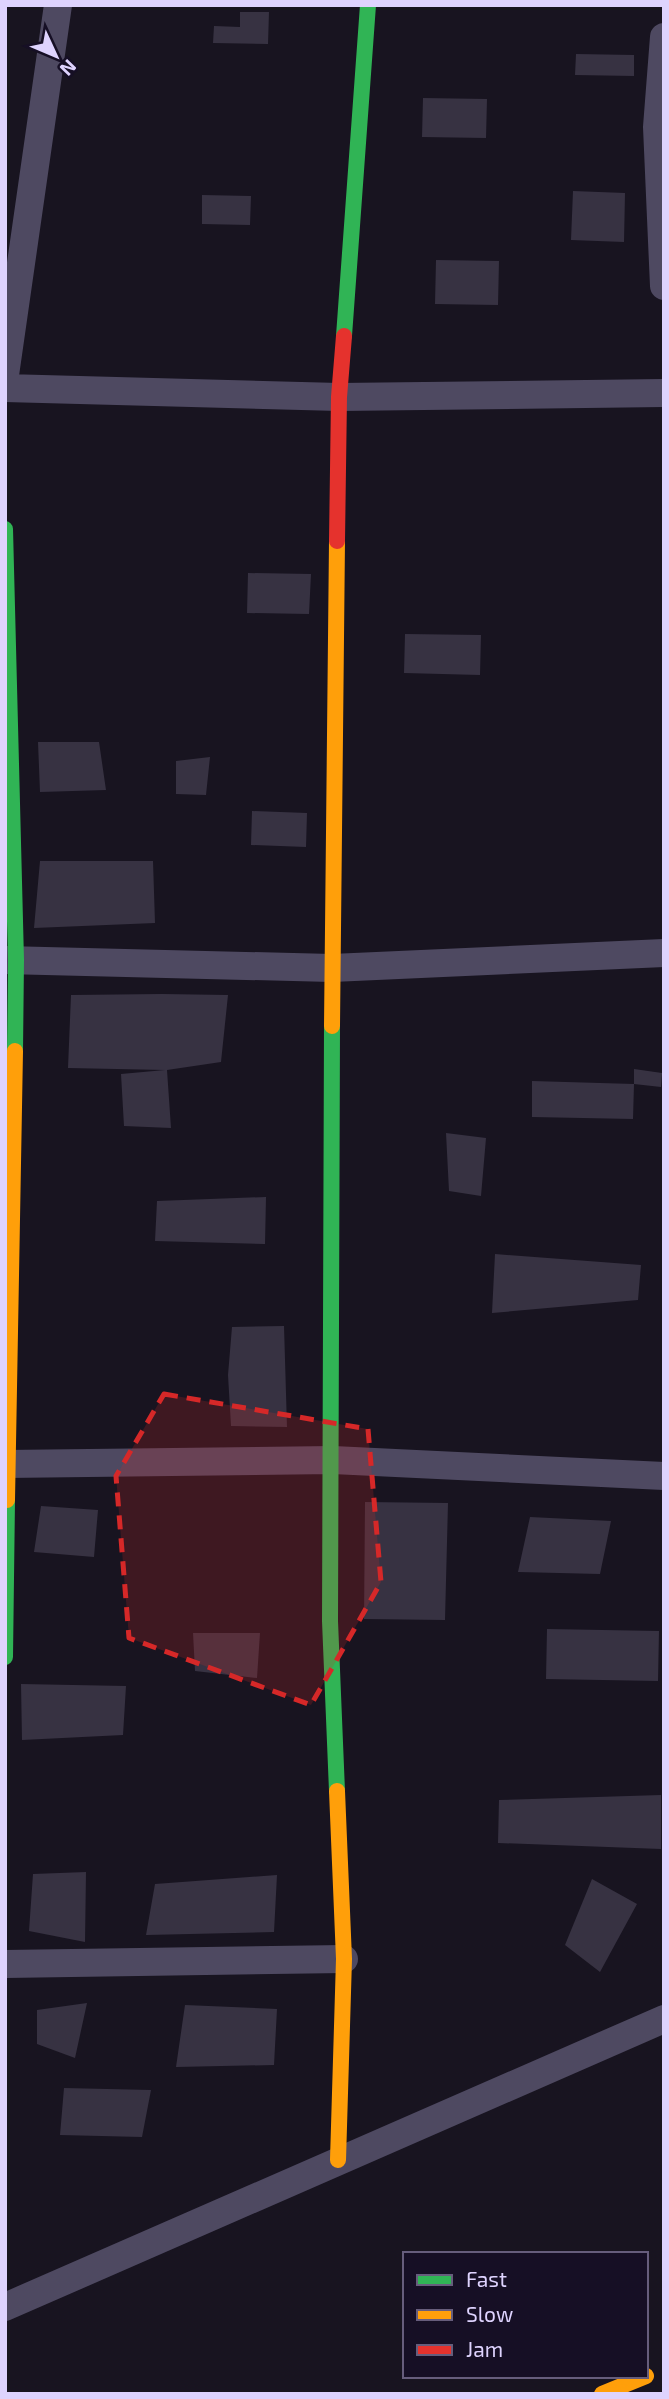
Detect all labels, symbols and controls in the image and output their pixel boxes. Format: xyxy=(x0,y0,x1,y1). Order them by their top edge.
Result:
north arrow xyxy=(21,21,91,91)
text: N xyxy=(56,55,82,81)
legend xyxy=(403,2252,648,2378)
text: Fast xyxy=(466,2266,507,2291)
text: Slow xyxy=(466,2301,513,2326)
text: Jam xyxy=(466,2336,503,2361)

